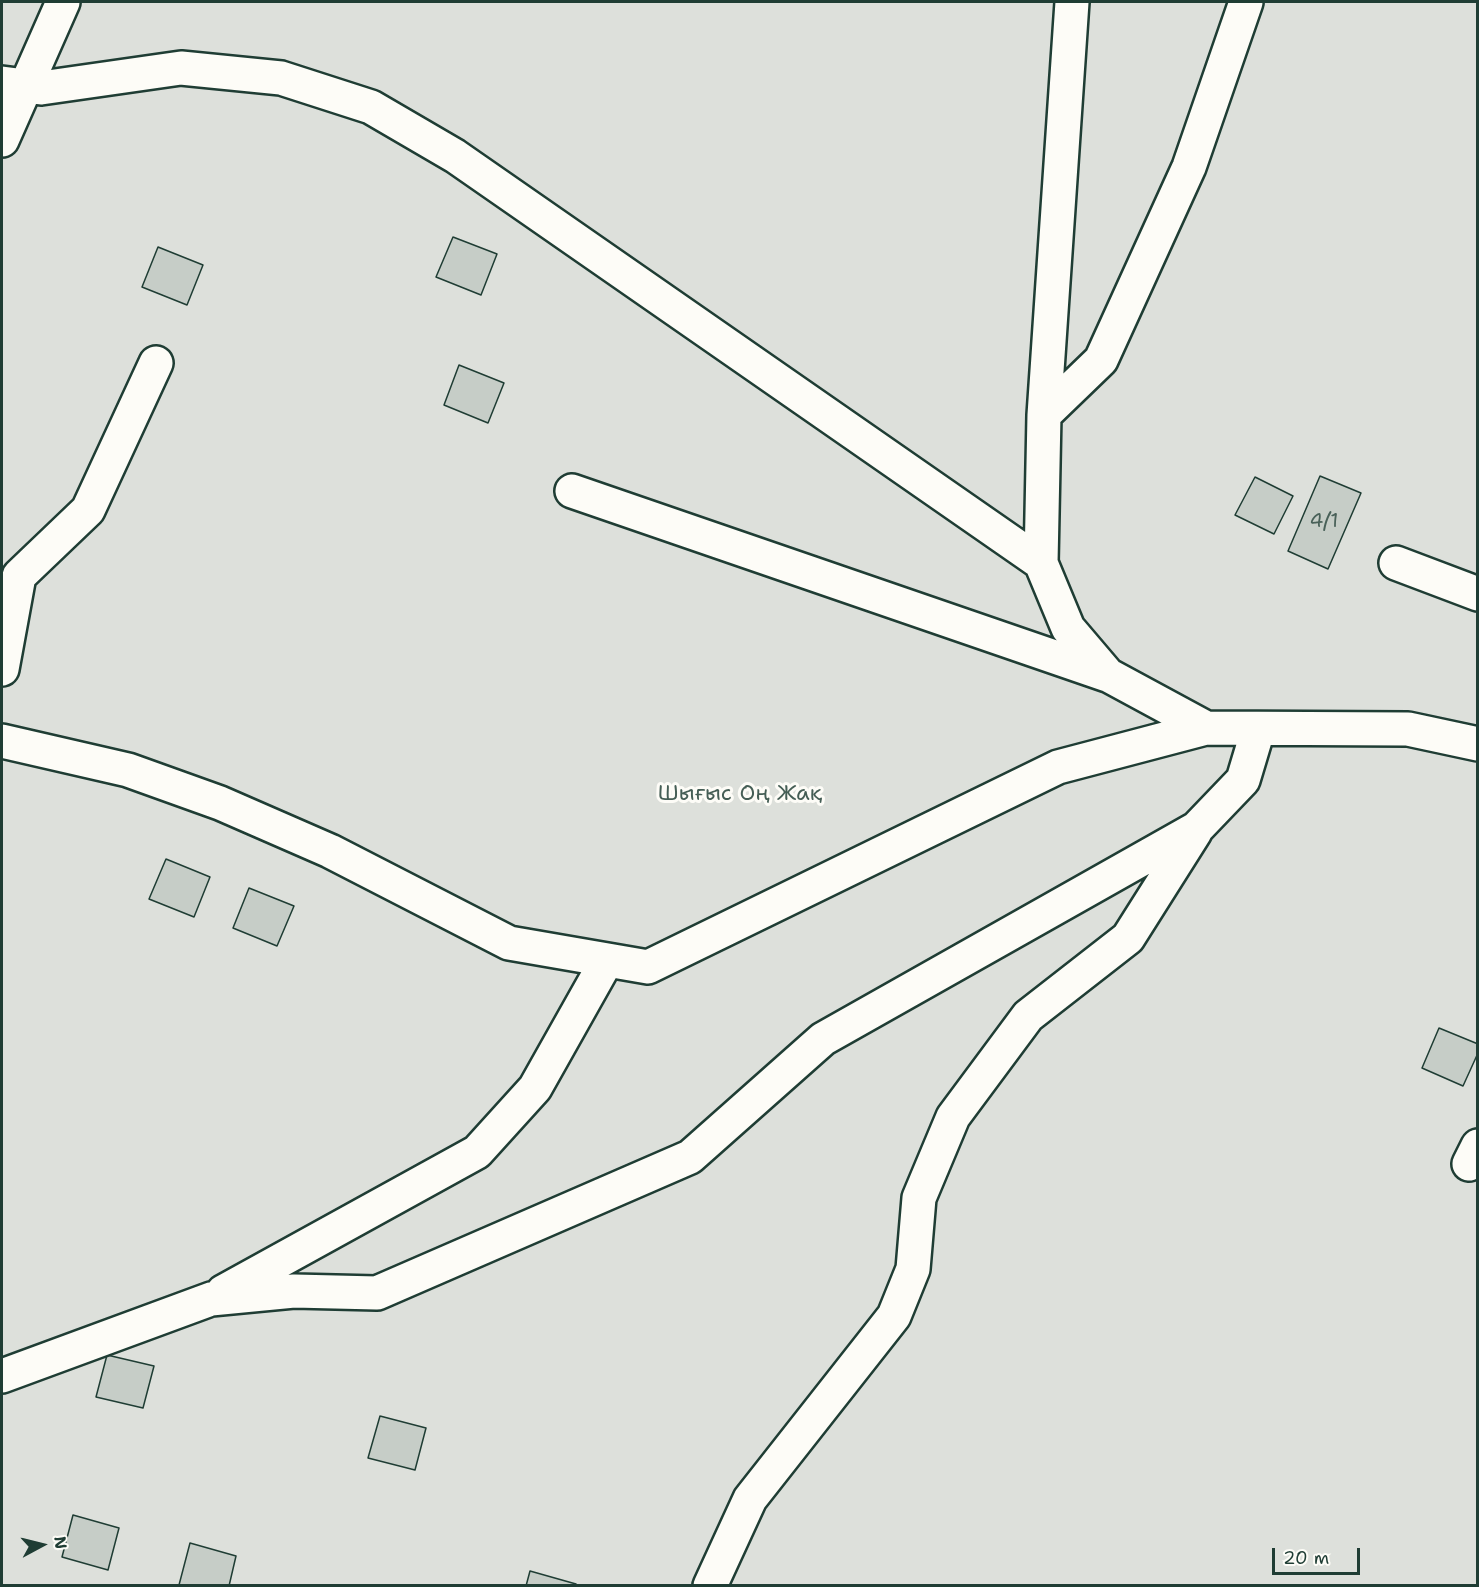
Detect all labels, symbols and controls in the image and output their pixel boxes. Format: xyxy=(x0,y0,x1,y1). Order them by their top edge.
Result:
house number: 4/1 xyxy=(1309,510,1339,534)
park label: Шығыс Оң Жақ xyxy=(658,781,822,807)
north arrow xyxy=(12,1515,72,1575)
text: N xyxy=(49,1535,72,1550)
scale bar xyxy=(1275,1536,1364,1574)
text: 20 m xyxy=(1283,1546,1329,1570)

